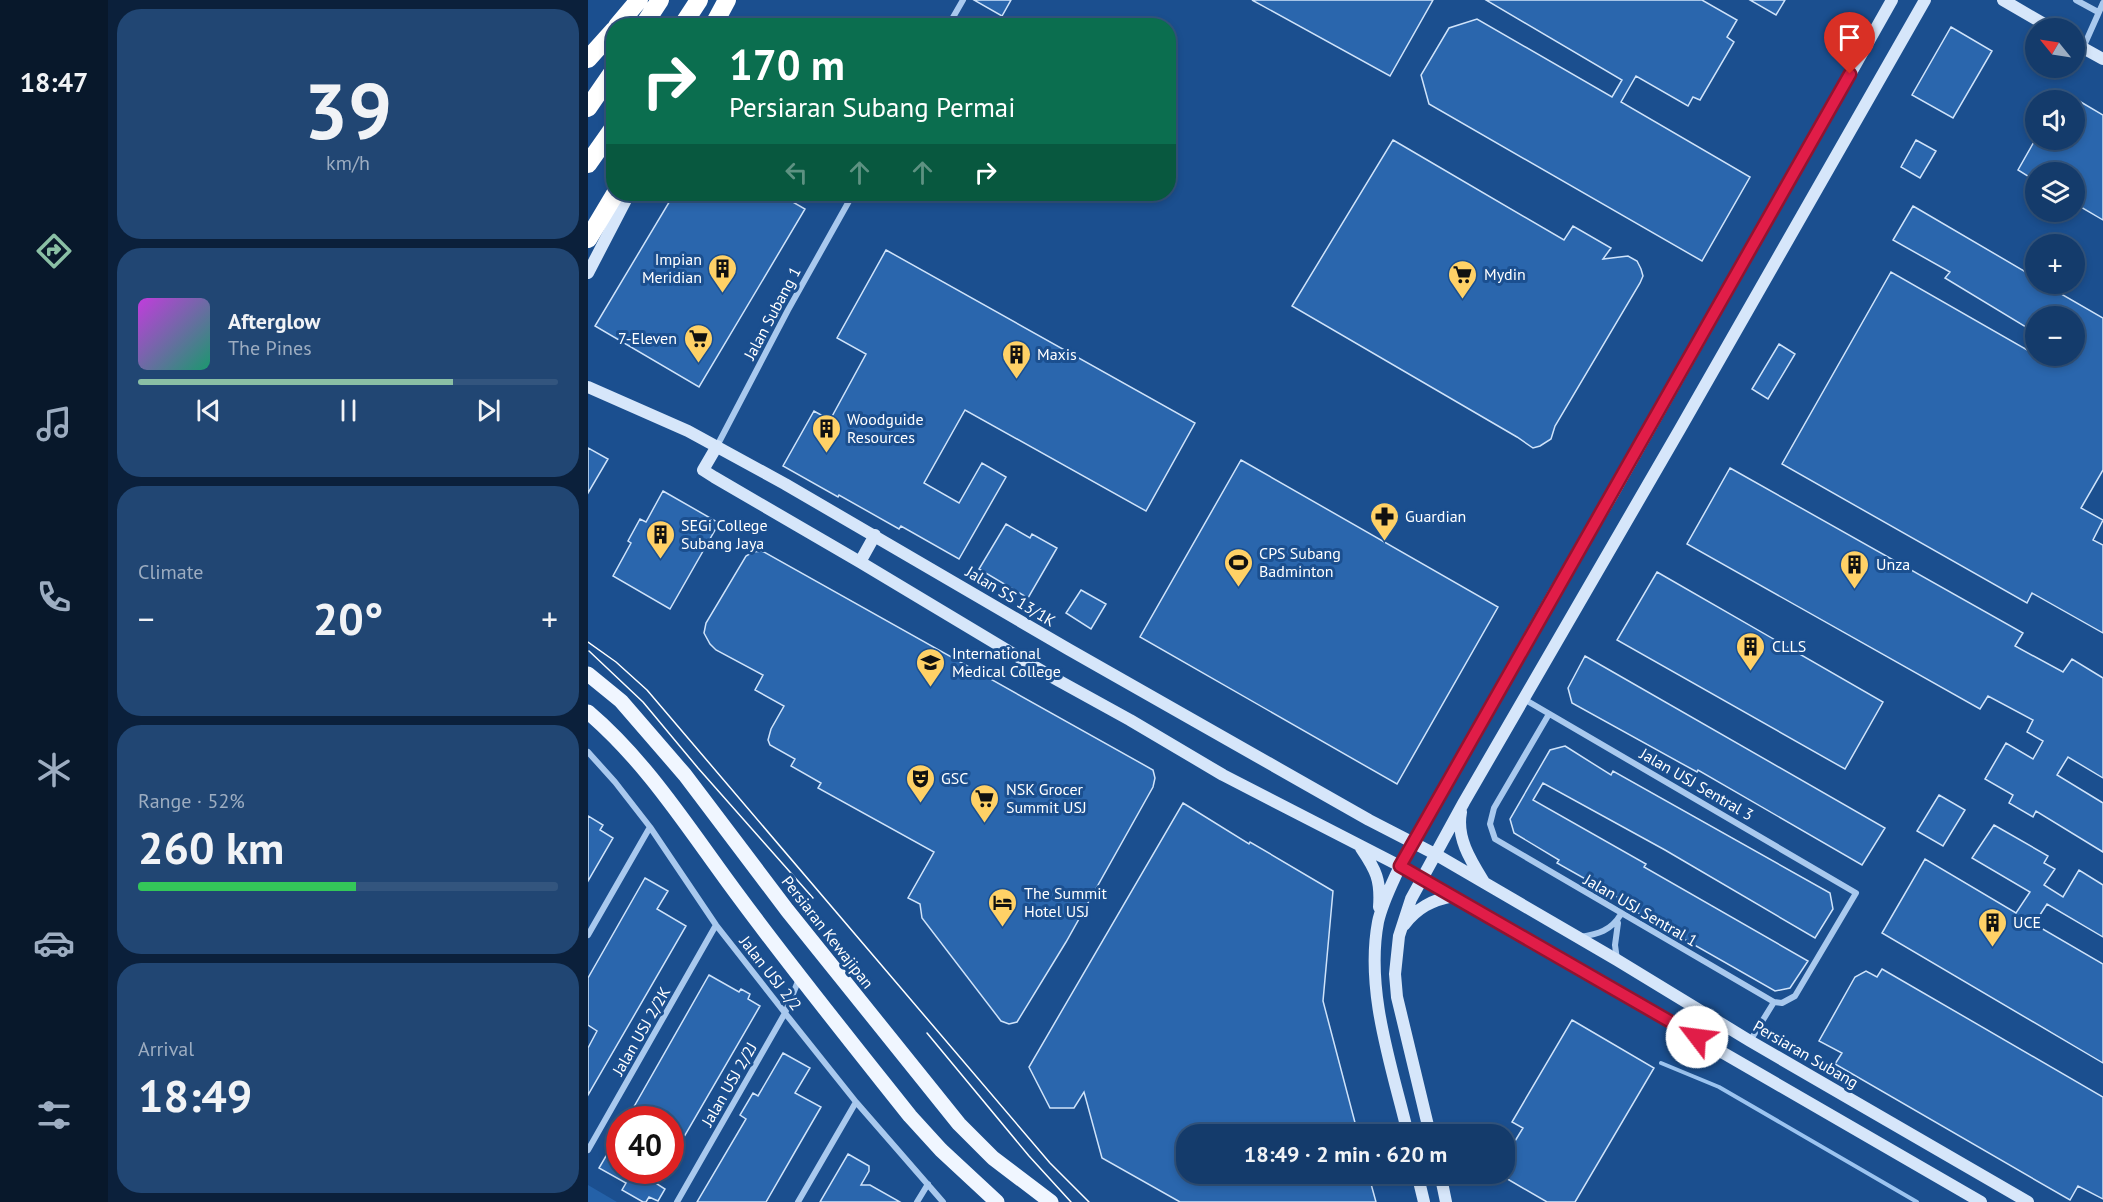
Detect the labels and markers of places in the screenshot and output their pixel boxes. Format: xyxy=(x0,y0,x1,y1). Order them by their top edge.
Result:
pin xyxy=(1824,12,1875,74)
place label: Impian Meridian xyxy=(642,249,702,287)
building icon: Impian Meridian xyxy=(707,252,739,294)
supermarket icon: Mydin xyxy=(1447,258,1479,300)
place label: Mydin xyxy=(1484,264,1526,284)
supermarket icon: 7-Eleven xyxy=(682,322,714,364)
place label: 7-Eleven xyxy=(618,328,677,348)
building icon: Maxis xyxy=(1000,338,1032,380)
place label: Maxis xyxy=(1037,344,1077,364)
place label: Woodguide Resources xyxy=(847,409,924,447)
building icon: Woodguide Resources xyxy=(810,412,842,454)
pharmacy icon: Guardian xyxy=(1368,500,1400,542)
place label: Guardian xyxy=(1405,506,1466,526)
place label: SEGi College Subang Jaya xyxy=(681,515,768,553)
building icon: SEGi College Subang Jaya xyxy=(644,518,676,560)
place label: CPS Subang Badminton xyxy=(1259,543,1341,581)
sports icon: CPS Subang Badminton xyxy=(1222,546,1254,588)
building icon: Unza xyxy=(1839,548,1871,590)
place label: Unza xyxy=(1876,554,1910,574)
building icon: CLLS xyxy=(1735,630,1767,672)
place label: CLLS xyxy=(1772,636,1806,656)
place label: International Medical College xyxy=(952,643,1061,681)
school or university icon: International Medical College xyxy=(915,646,947,688)
theatre icon: GSC xyxy=(904,762,936,804)
place label: GSC xyxy=(941,768,968,788)
place label: NSK Grocer Summit USJ xyxy=(1006,779,1087,817)
supermarket icon: NSK Grocer Summit USJ xyxy=(969,782,1001,824)
place label: The Summit Hotel USJ xyxy=(1024,883,1107,921)
hotel icon: The Summit Hotel USJ xyxy=(987,886,1019,928)
building icon: UCE xyxy=(1976,906,2008,948)
place label: UCE xyxy=(2013,912,2041,932)

